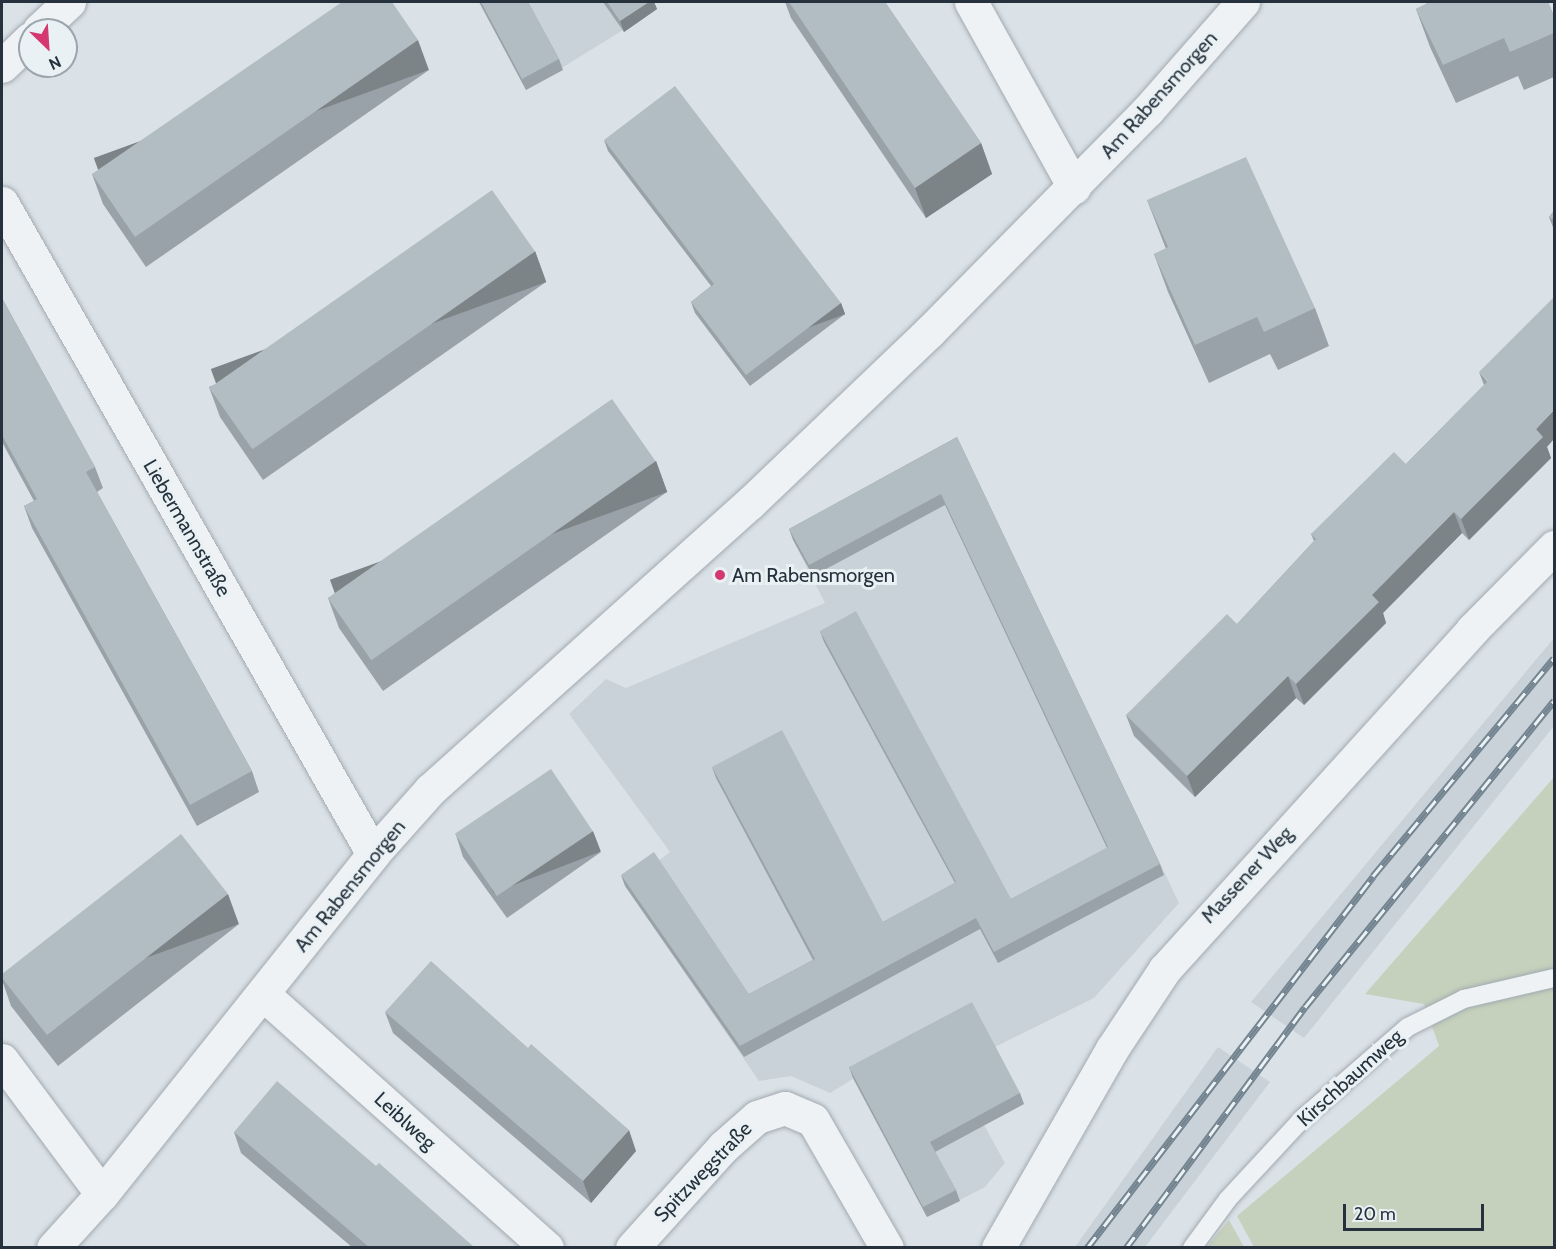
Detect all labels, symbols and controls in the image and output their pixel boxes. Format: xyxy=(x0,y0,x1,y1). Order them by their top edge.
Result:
north arrow xyxy=(18,18,78,78)
street label: Am Rabensmorgen xyxy=(1096,26,1222,164)
text: N xyxy=(46,52,64,74)
street label: Liebermannstraße xyxy=(138,455,236,601)
place label: Am Rabensmorgen xyxy=(732,563,895,587)
marker: Am Rabensmorgen xyxy=(713,568,727,582)
street label: Am Rabensmorgen xyxy=(289,815,411,957)
street label: Massener Weg xyxy=(1196,822,1298,928)
street label: Kirschbaumweg xyxy=(1292,1024,1408,1132)
street label: Leiblweg xyxy=(369,1087,441,1155)
street label: Spitzwegstraße xyxy=(649,1117,757,1227)
scale bar xyxy=(1346,1192,1487,1230)
text: 20 m xyxy=(1354,1203,1396,1225)

